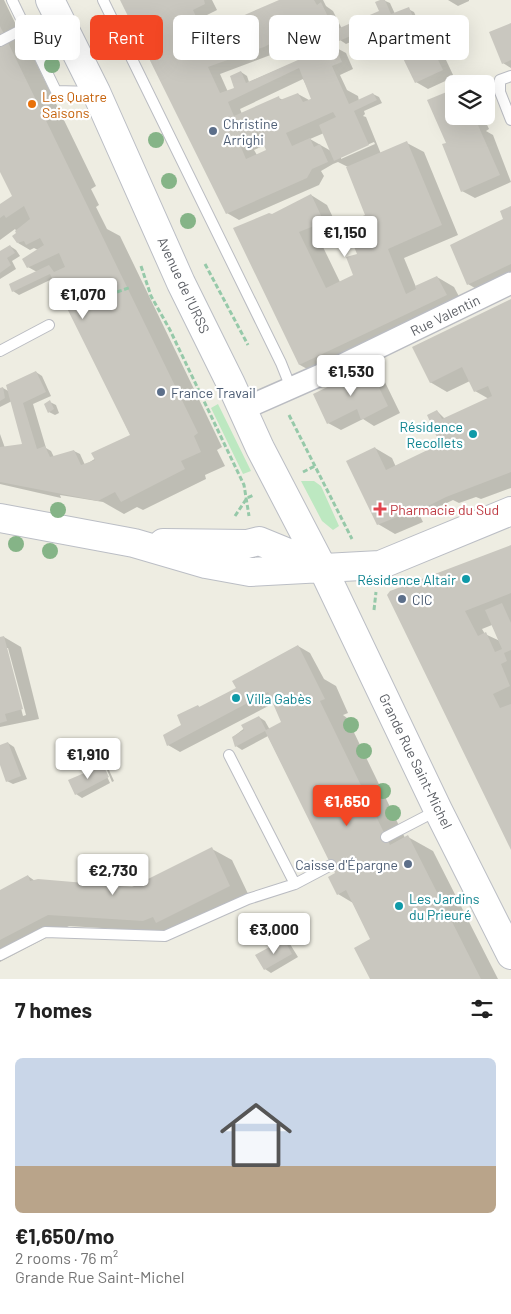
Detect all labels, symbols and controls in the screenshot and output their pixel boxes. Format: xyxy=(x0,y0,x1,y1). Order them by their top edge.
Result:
chip: Buy xyxy=(15,15,80,60)
chip: Rent xyxy=(90,15,163,60)
chip: Filters xyxy=(173,15,259,60)
chip: New xyxy=(269,15,339,60)
chip: Apartment xyxy=(349,15,469,60)
map controls xyxy=(445,75,495,125)
button: layers xyxy=(445,75,495,125)
place label: Les Quatre Saisons xyxy=(42,88,107,121)
marker: Les Quatre Saisons xyxy=(26,98,38,110)
place label: Christine Arrighi xyxy=(223,115,278,148)
marker: Christine Arrighi xyxy=(207,125,219,137)
pin: €1,150 xyxy=(304,216,386,258)
text: €1,150 xyxy=(323,222,367,241)
street label: Avenue de l'URSS xyxy=(154,234,214,336)
pin: €1,070 xyxy=(42,278,124,320)
text: €1,070 xyxy=(60,284,106,303)
street label: Rue Valentin xyxy=(407,291,483,339)
pin: €1,530 xyxy=(310,354,392,397)
text: €1,530 xyxy=(328,361,374,380)
place label: France Travail xyxy=(171,384,256,401)
marker: France Travail xyxy=(155,386,167,398)
place label: Résidence Recollets xyxy=(400,418,463,451)
marker: Résidence Recollets xyxy=(467,428,479,440)
place label: Pharmacie du Sud xyxy=(390,501,499,518)
marker: Pharmacie du Sud xyxy=(374,503,386,515)
place label: Résidence Altair xyxy=(357,571,456,588)
marker: Résidence Altair xyxy=(460,573,472,585)
place label: CIC xyxy=(412,591,433,608)
marker: CIC xyxy=(396,593,408,605)
place label: Villa Gabès xyxy=(246,690,312,707)
street label: Grande Rue Saint-Michel xyxy=(376,691,456,831)
marker: Villa Gabès xyxy=(230,692,242,704)
pin: €1,910 xyxy=(47,738,129,780)
text: €1,910 xyxy=(66,744,110,763)
pin: €1,650 xyxy=(306,784,388,827)
text: €1,650 xyxy=(324,791,370,810)
pin: €2,730 xyxy=(72,854,154,896)
place label: Caisse d'Épargne xyxy=(295,856,398,873)
marker: Caisse d'Épargne xyxy=(402,858,414,870)
text: €2,730 xyxy=(88,860,138,879)
place label: Les Jardins du Prieuré xyxy=(409,890,480,923)
marker: Les Jardins du Prieuré xyxy=(393,900,405,912)
pin: €3,000 xyxy=(233,912,315,955)
text: €3,000 xyxy=(249,919,299,938)
icon: filters xyxy=(468,995,496,1023)
text: 7 homes xyxy=(15,997,92,1022)
icon: home xyxy=(211,1090,301,1180)
text: €1,650/mo xyxy=(15,1223,114,1248)
text: 2 rooms · 76 m² xyxy=(15,1248,118,1267)
text: Grande Rue Saint-Michel xyxy=(15,1267,185,1286)

